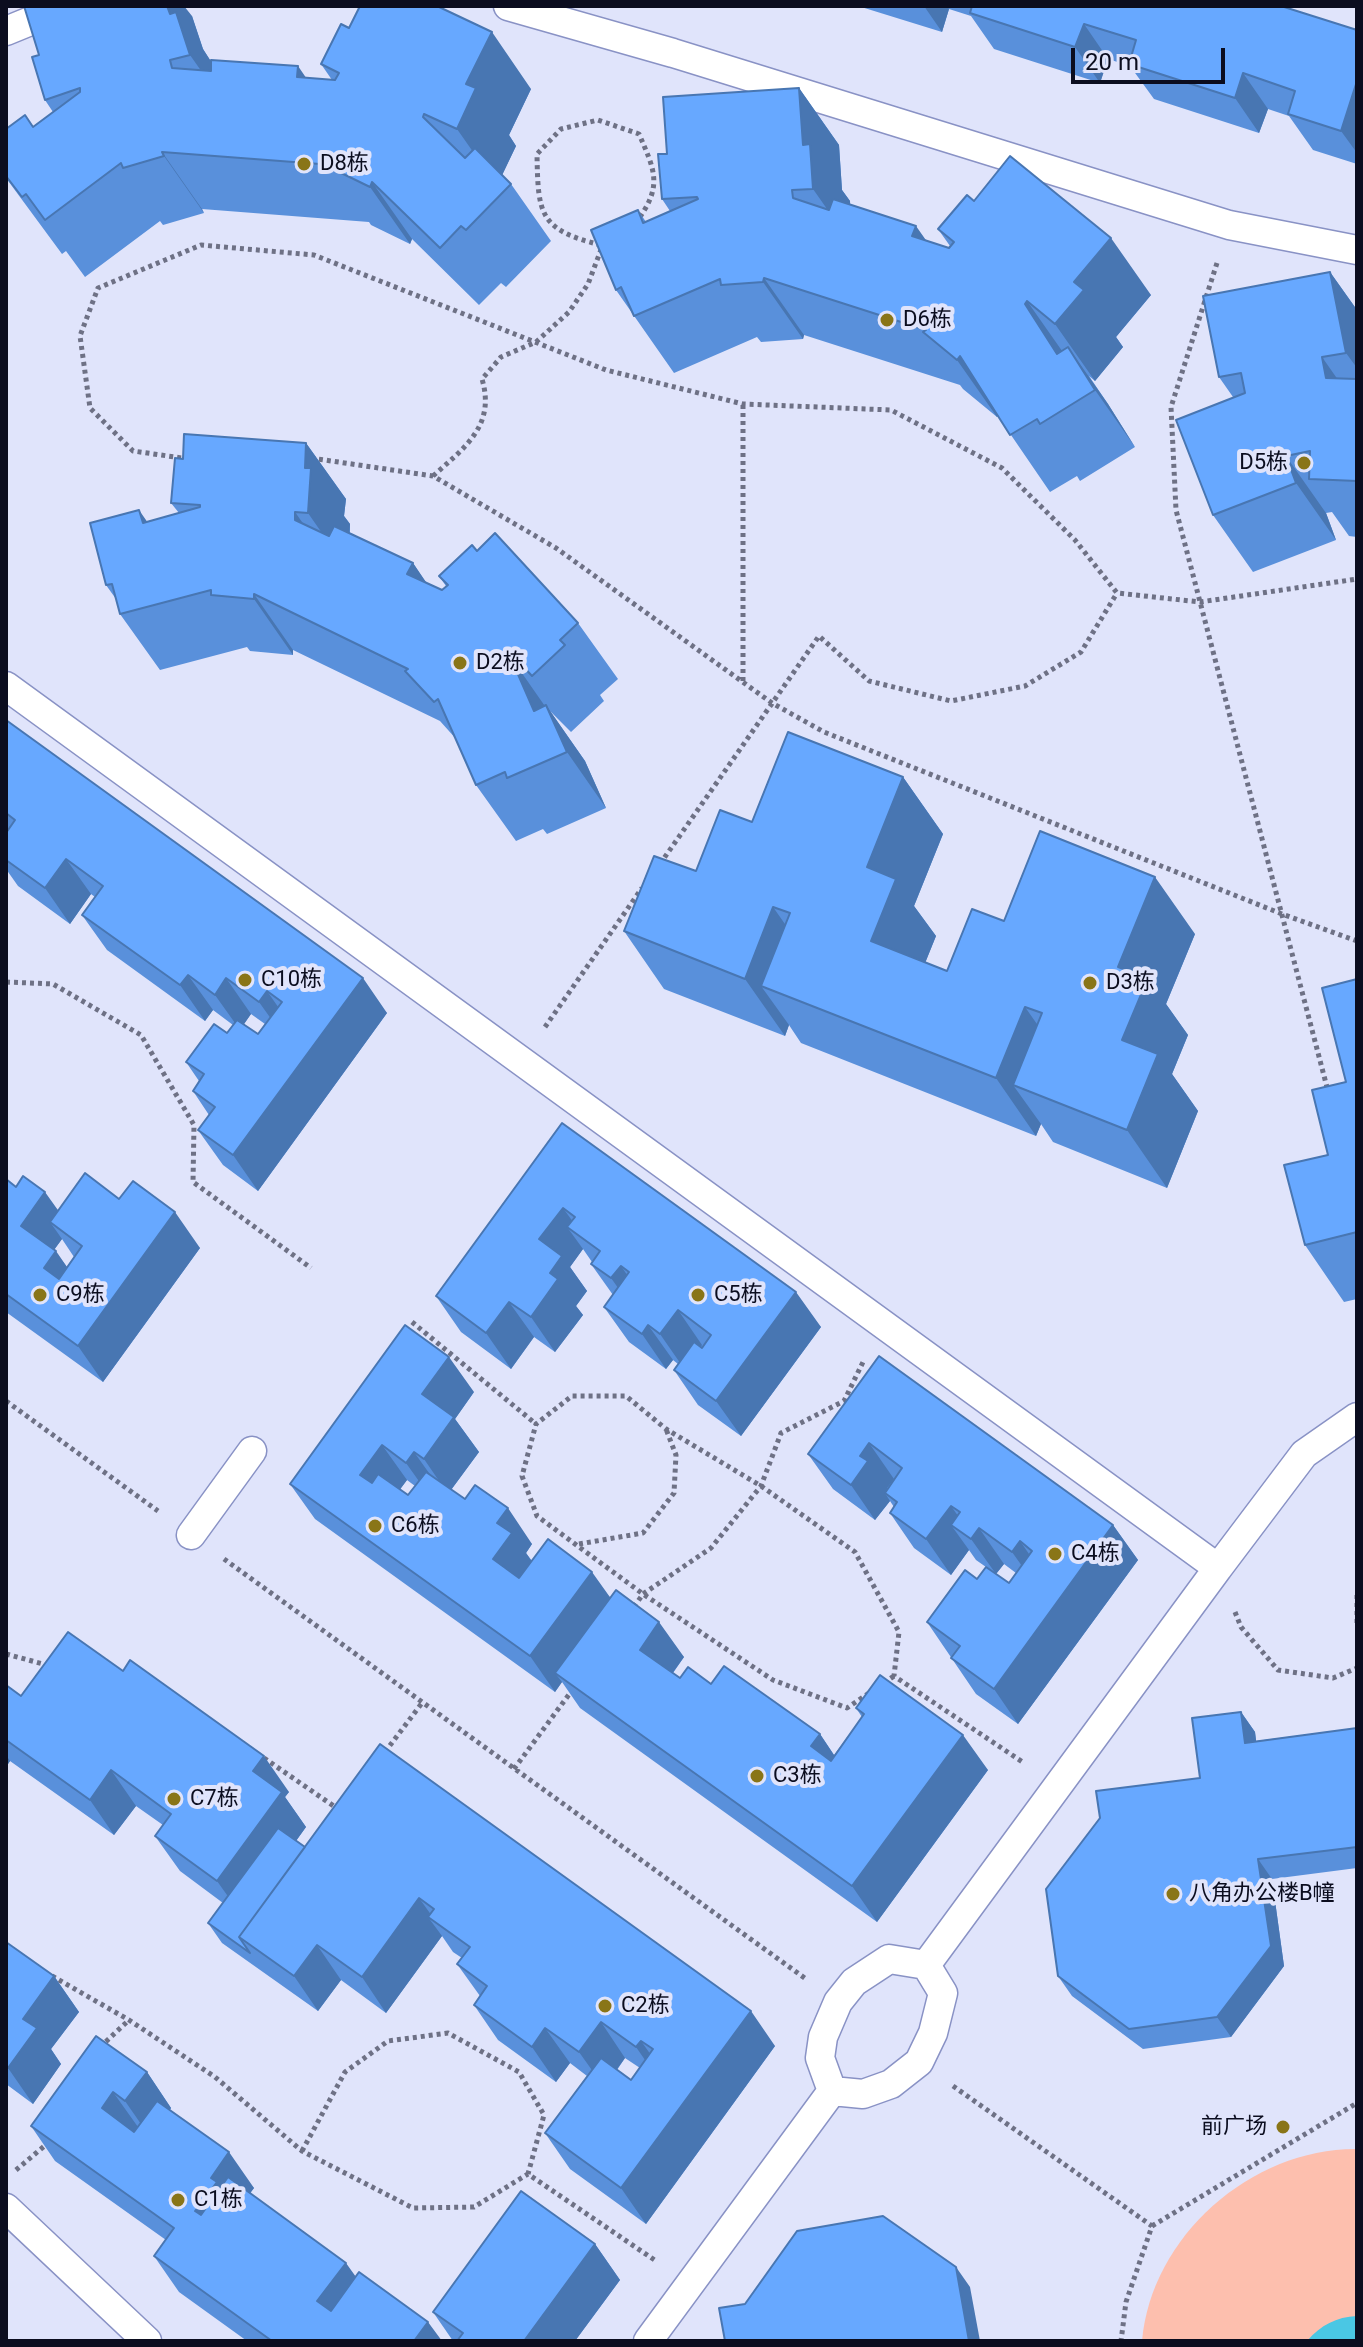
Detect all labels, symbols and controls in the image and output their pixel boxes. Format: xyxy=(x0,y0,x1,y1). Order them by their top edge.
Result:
scale bar xyxy=(1075,32,1229,82)
text: 20 m xyxy=(1085,48,1139,76)
place label: D8栋 xyxy=(320,151,369,177)
marker: D8栋 xyxy=(295,155,313,173)
place label: D6栋 xyxy=(903,307,952,333)
marker: D6栋 xyxy=(878,311,896,329)
place label: D5栋 xyxy=(1239,450,1288,476)
marker: D5栋 xyxy=(1295,454,1313,472)
place label: D2栋 xyxy=(476,650,525,676)
marker: D2栋 xyxy=(451,654,469,672)
place label: C10栋 xyxy=(261,967,322,993)
place label: D3栋 xyxy=(1106,970,1155,996)
marker: C10栋 xyxy=(236,971,254,989)
marker: D3栋 xyxy=(1081,974,1099,992)
place label: C9栋 xyxy=(56,1282,105,1308)
place label: C5栋 xyxy=(714,1282,763,1308)
marker: C9栋 xyxy=(31,1286,49,1304)
marker: C5栋 xyxy=(689,1286,707,1304)
place label: C6栋 xyxy=(391,1513,440,1539)
marker: C6栋 xyxy=(366,1517,384,1535)
place label: C4栋 xyxy=(1071,1541,1120,1567)
marker: C4栋 xyxy=(1046,1545,1064,1563)
place label: C3栋 xyxy=(773,1763,822,1789)
marker: C3栋 xyxy=(748,1767,766,1785)
place label: C7栋 xyxy=(190,1786,239,1812)
marker: C7栋 xyxy=(165,1790,183,1808)
place label: 八角办公楼B幢 xyxy=(1189,1881,1335,1907)
marker: 八角办公楼B幢 xyxy=(1164,1885,1182,1903)
place label: C2栋 xyxy=(621,1993,670,2019)
marker: C2栋 xyxy=(596,1997,614,2015)
place label: 前广场 xyxy=(1201,2114,1267,2140)
marker: 前广场 xyxy=(1274,2118,1292,2136)
place label: C1栋 xyxy=(194,2187,243,2213)
marker: C1栋 xyxy=(169,2191,187,2209)

